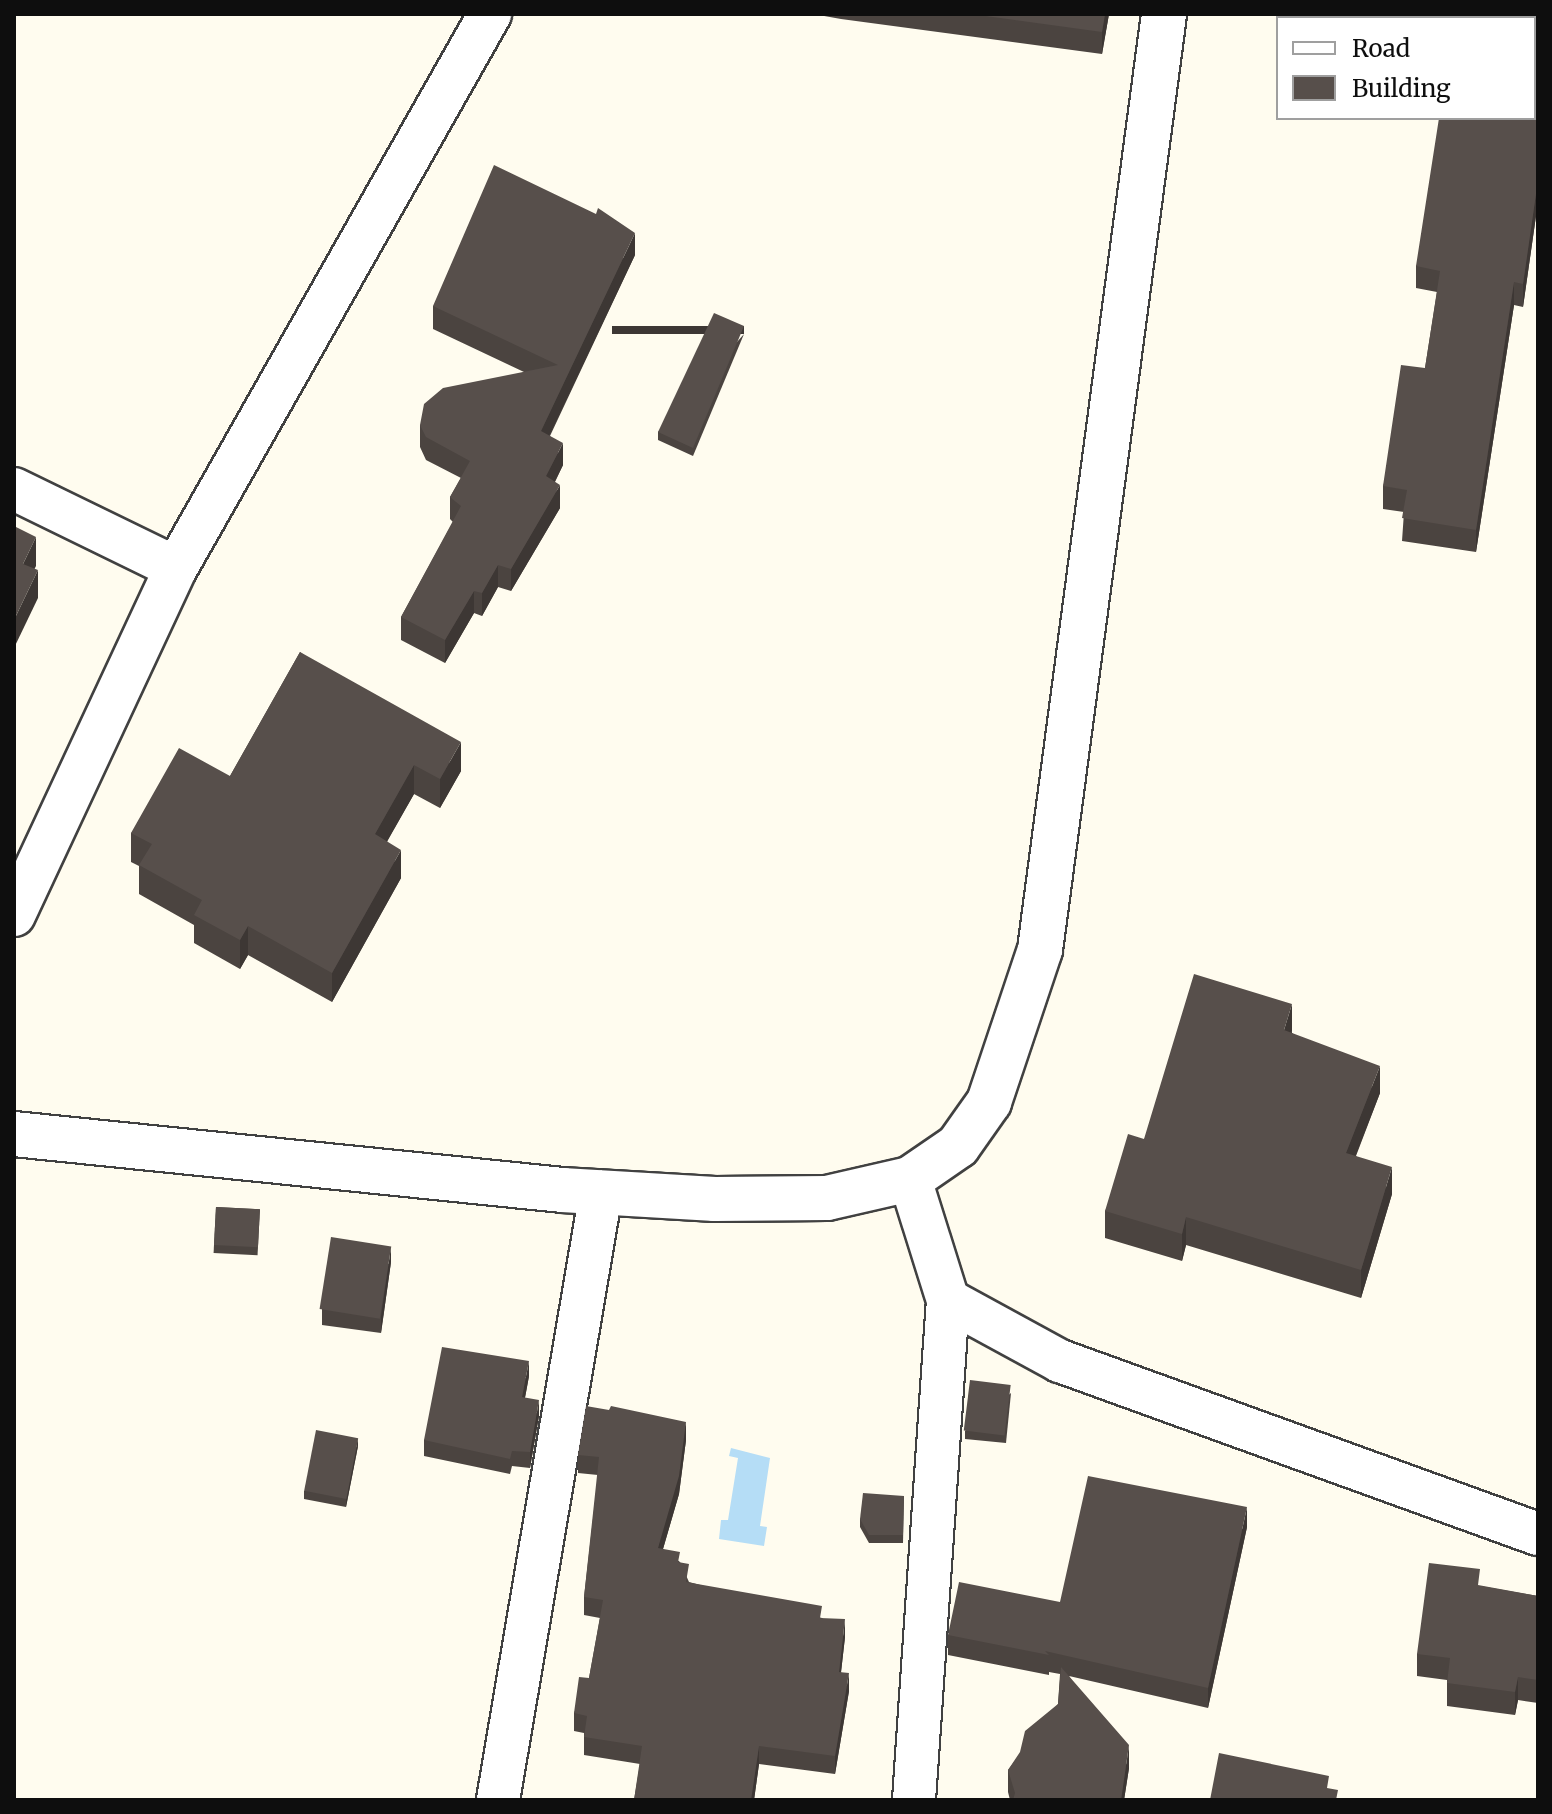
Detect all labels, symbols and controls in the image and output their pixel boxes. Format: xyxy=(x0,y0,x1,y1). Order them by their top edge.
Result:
legend xyxy=(1276,16,1536,120)
text: Road xyxy=(1352,33,1410,64)
text: Building xyxy=(1352,73,1451,104)

